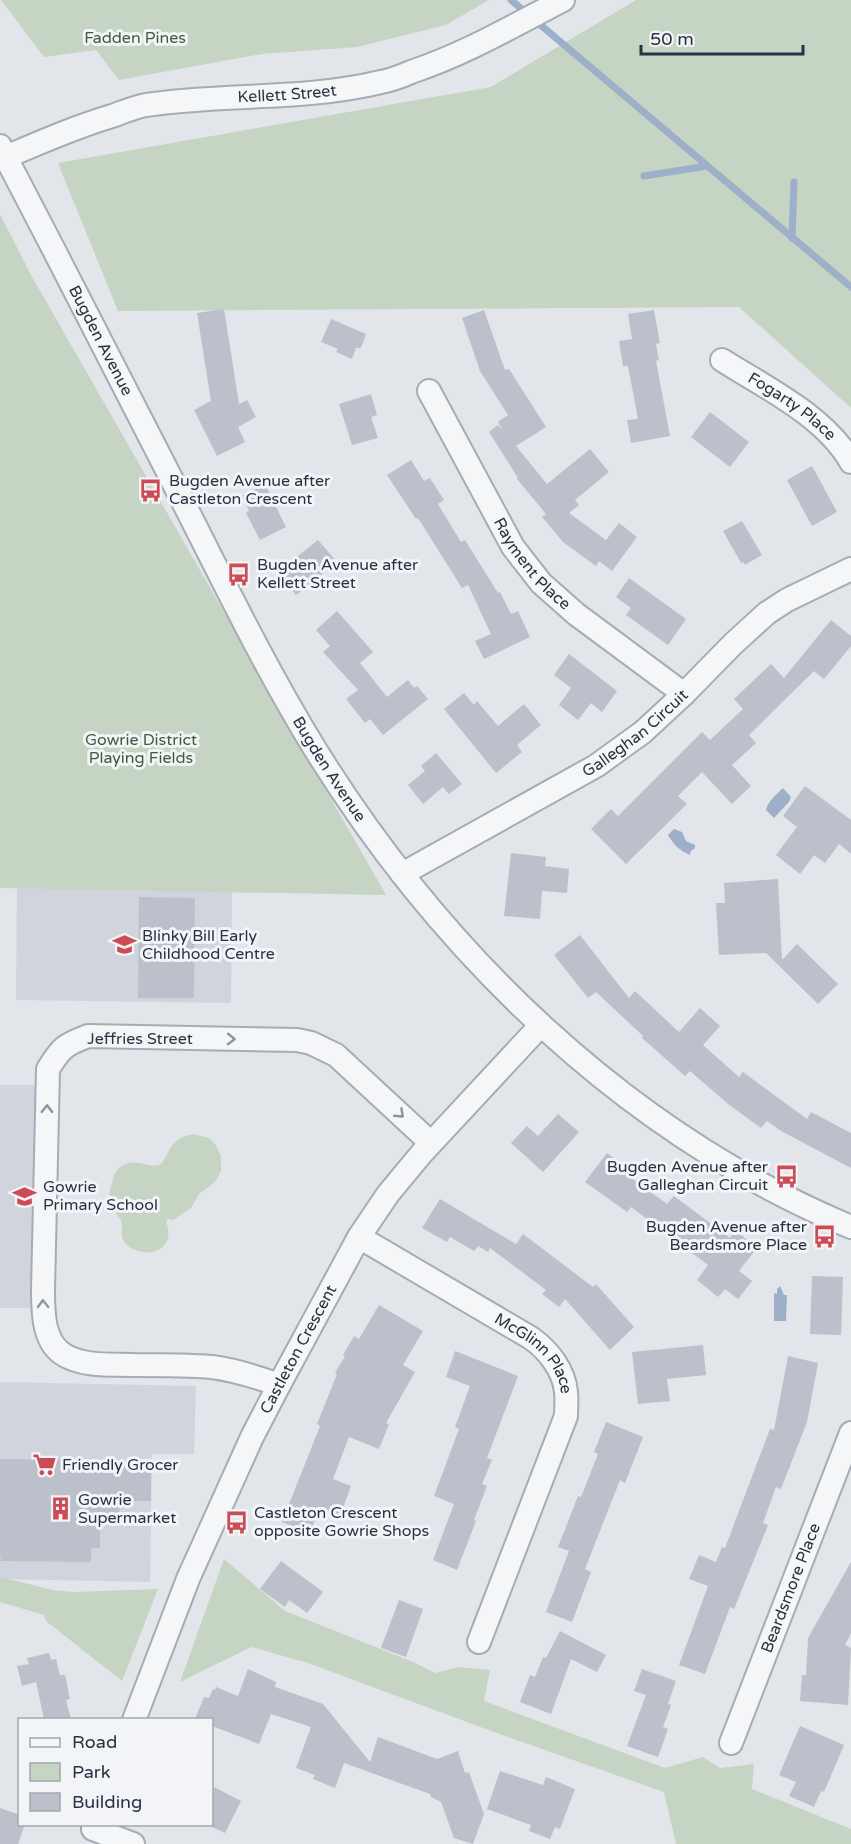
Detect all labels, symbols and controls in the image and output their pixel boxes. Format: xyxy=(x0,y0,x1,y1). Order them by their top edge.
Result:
scale bar xyxy=(641,18,803,56)
park label: Fadden Pines xyxy=(84,28,186,48)
text: 50 m xyxy=(650,28,694,50)
street label: Kellett Street xyxy=(237,80,338,107)
street label: Bugden Avenue xyxy=(64,282,137,399)
street label: Fogarty Place xyxy=(744,368,840,445)
place label: Bugden Avenue after Castleton Crescent xyxy=(169,471,331,509)
bus stop icon: Bugden Avenue after Castleton Crescent xyxy=(138,477,164,503)
street label: Rayment Place xyxy=(489,514,575,614)
place label: Bugden Avenue after Kellett Street xyxy=(257,555,419,593)
bus stop icon: Bugden Avenue after Kellett Street xyxy=(226,561,252,587)
street label: Galleghan Circuit xyxy=(579,685,692,782)
street label: Bugden Avenue xyxy=(288,713,370,826)
park label: Gowrie District Playing Fields xyxy=(85,730,197,768)
place label: Blinky Bill Early Childhood Centre xyxy=(142,926,275,964)
school or university icon: Blinky Bill Early Childhood Centre xyxy=(111,932,137,958)
street label: Jeffries Street xyxy=(87,1029,193,1049)
one-way arrow xyxy=(227,1032,236,1045)
one-way arrow xyxy=(40,1105,53,1114)
one-way arrow xyxy=(393,1107,404,1118)
place label: Bugden Avenue after Galleghan Circuit xyxy=(607,1157,769,1195)
bus stop icon: Bugden Avenue after Galleghan Circuit xyxy=(773,1163,799,1189)
place label: Gowrie Primary School xyxy=(43,1177,158,1215)
school or university icon: Gowrie Primary School xyxy=(12,1183,38,1209)
place label: Bugden Avenue after Beardsmore Place xyxy=(646,1217,808,1255)
bus stop icon: Bugden Avenue after Beardsmore Place xyxy=(812,1223,838,1249)
street label: Castleton Crescent xyxy=(256,1281,341,1417)
one-way arrow xyxy=(37,1299,49,1308)
street label: McGlinn Place xyxy=(491,1309,576,1395)
supermarket icon: Friendly Grocer xyxy=(31,1452,57,1478)
place label: Friendly Grocer xyxy=(62,1455,179,1475)
place label: Gowrie Supermarket xyxy=(78,1490,176,1528)
building icon: Gowrie Supermarket xyxy=(47,1496,73,1522)
place label: Castleton Crescent opposite Gowrie Shops xyxy=(254,1503,429,1541)
bus stop icon: Castleton Crescent opposite Gowrie Shops xyxy=(223,1509,249,1535)
street label: Beardsmore Place xyxy=(757,1520,825,1656)
legend xyxy=(18,1718,213,1826)
text: Road xyxy=(72,1731,117,1753)
text: Park xyxy=(72,1761,111,1783)
text: Building xyxy=(72,1791,142,1813)

